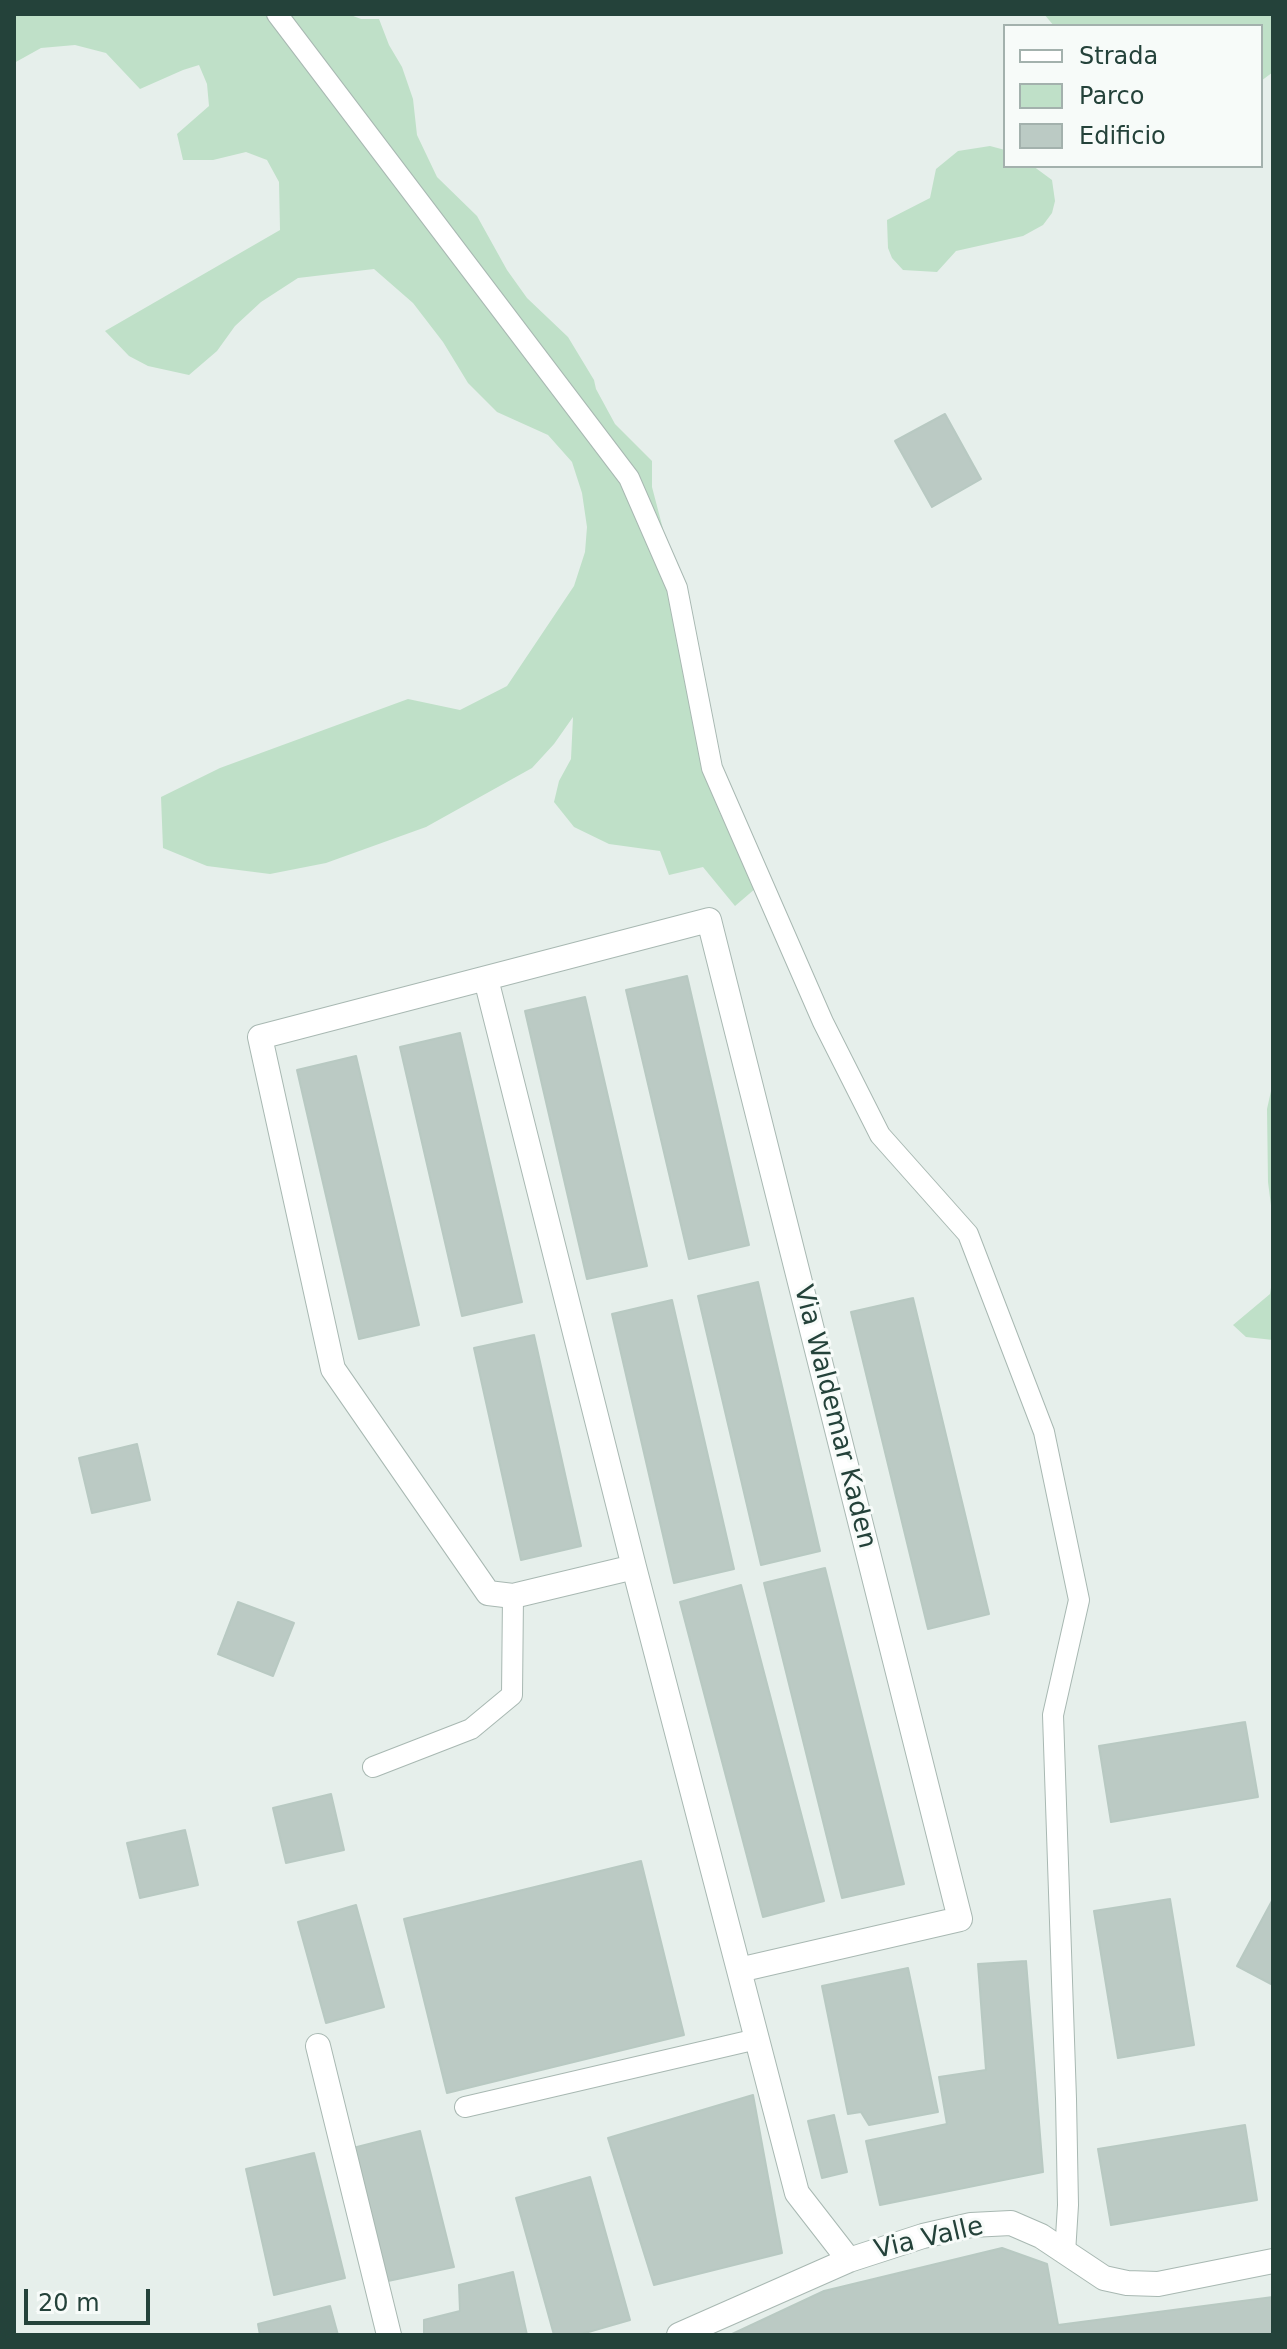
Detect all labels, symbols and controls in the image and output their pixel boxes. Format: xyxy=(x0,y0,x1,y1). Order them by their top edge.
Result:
legend xyxy=(1003,24,1263,168)
text: Strada xyxy=(1079,42,1158,70)
text: Parco xyxy=(1079,82,1144,110)
text: Edificio xyxy=(1079,122,1166,150)
street label: Via Waldemar Kaden xyxy=(786,1282,882,1552)
street label: Via Valle xyxy=(872,2211,986,2267)
scale bar xyxy=(28,2273,154,2323)
text: 20 m xyxy=(38,2289,100,2317)

